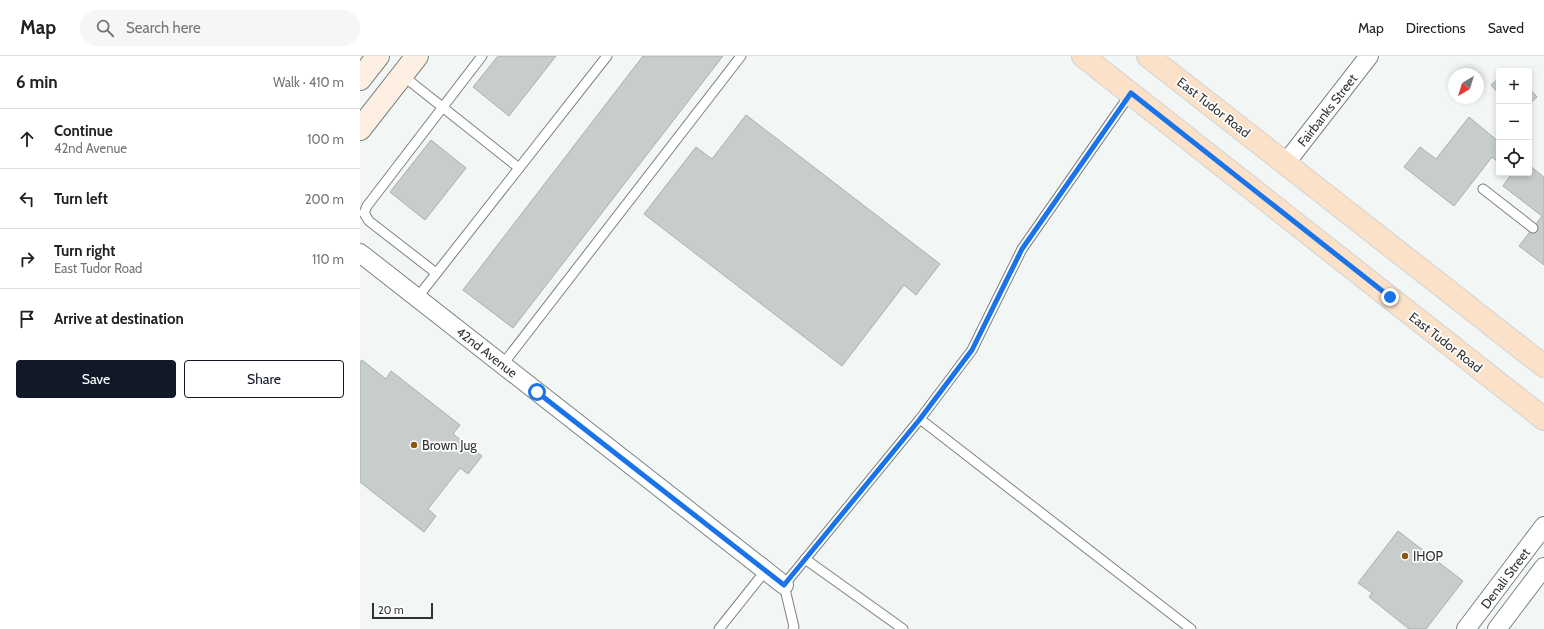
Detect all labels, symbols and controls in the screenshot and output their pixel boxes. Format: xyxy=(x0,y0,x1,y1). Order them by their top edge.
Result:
search box xyxy=(80,10,360,46)
text: Map xyxy=(20,16,56,39)
icon: search xyxy=(94,17,116,39)
text: Search here xyxy=(126,19,201,37)
text: Map xyxy=(1358,19,1384,37)
text: Directions xyxy=(1406,19,1466,37)
text: Saved xyxy=(1488,19,1524,37)
north arrow xyxy=(1448,68,1484,104)
map controls xyxy=(1496,68,1532,176)
button: + xyxy=(1496,68,1532,104)
street label: Fairbanks Street xyxy=(1294,70,1361,149)
text: 6 min xyxy=(16,72,58,92)
text: Walk · 410 m xyxy=(273,74,344,90)
street label: East Tudor Road xyxy=(1174,74,1254,140)
button: − xyxy=(1496,104,1532,140)
text: Continue xyxy=(54,122,113,140)
icon: ahead xyxy=(16,128,38,150)
text: 100 m xyxy=(307,131,344,147)
text: 42nd Avenue xyxy=(54,140,127,156)
button: locate xyxy=(1496,140,1532,176)
icon: left xyxy=(16,188,38,210)
text: Turn left xyxy=(54,190,108,208)
text: 200 m xyxy=(305,191,344,207)
text: Turn right xyxy=(54,242,115,260)
icon: right xyxy=(16,248,38,270)
text: 110 m xyxy=(312,251,344,267)
text: East Tudor Road xyxy=(54,260,142,276)
route end xyxy=(1381,288,1399,306)
icon: arrive xyxy=(16,308,38,330)
street label: East Tudor Road xyxy=(1406,309,1486,375)
text: Arrive at destination xyxy=(54,310,184,328)
street label: 42nd Avenue xyxy=(453,323,521,381)
button: Save xyxy=(16,360,176,398)
button: Share xyxy=(184,360,344,398)
route start xyxy=(528,383,546,401)
place label: Brown Jug xyxy=(422,437,477,453)
marker: Brown Jug xyxy=(409,440,419,450)
street label: Denali Street xyxy=(1477,544,1533,611)
place label: IHOP xyxy=(1413,548,1444,564)
marker: IHOP xyxy=(1400,551,1410,561)
scale bar xyxy=(372,601,433,620)
text: 20 m xyxy=(378,603,404,617)

